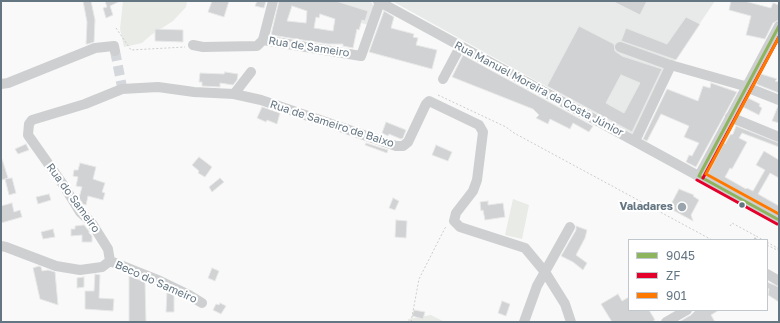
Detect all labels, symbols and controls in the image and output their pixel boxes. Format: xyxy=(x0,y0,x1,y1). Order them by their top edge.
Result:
street label: Rua de Sameiro xyxy=(268,34,350,60)
street label: Rua Manuel Moreira da Costa Júnior xyxy=(452,39,626,139)
street label: Rua de Sameiro de Baixo xyxy=(268,98,396,150)
street label: Rua do Sameiro xyxy=(44,161,102,235)
place label: Valadares xyxy=(620,200,673,214)
unlabelled marker xyxy=(737,200,747,210)
marker: Valadares xyxy=(676,201,688,213)
legend xyxy=(628,239,768,311)
text: 9045 xyxy=(666,248,695,263)
street label: Beco do Sameiro xyxy=(113,258,199,306)
text: ZF xyxy=(666,268,680,283)
text: 901 xyxy=(666,288,687,303)

